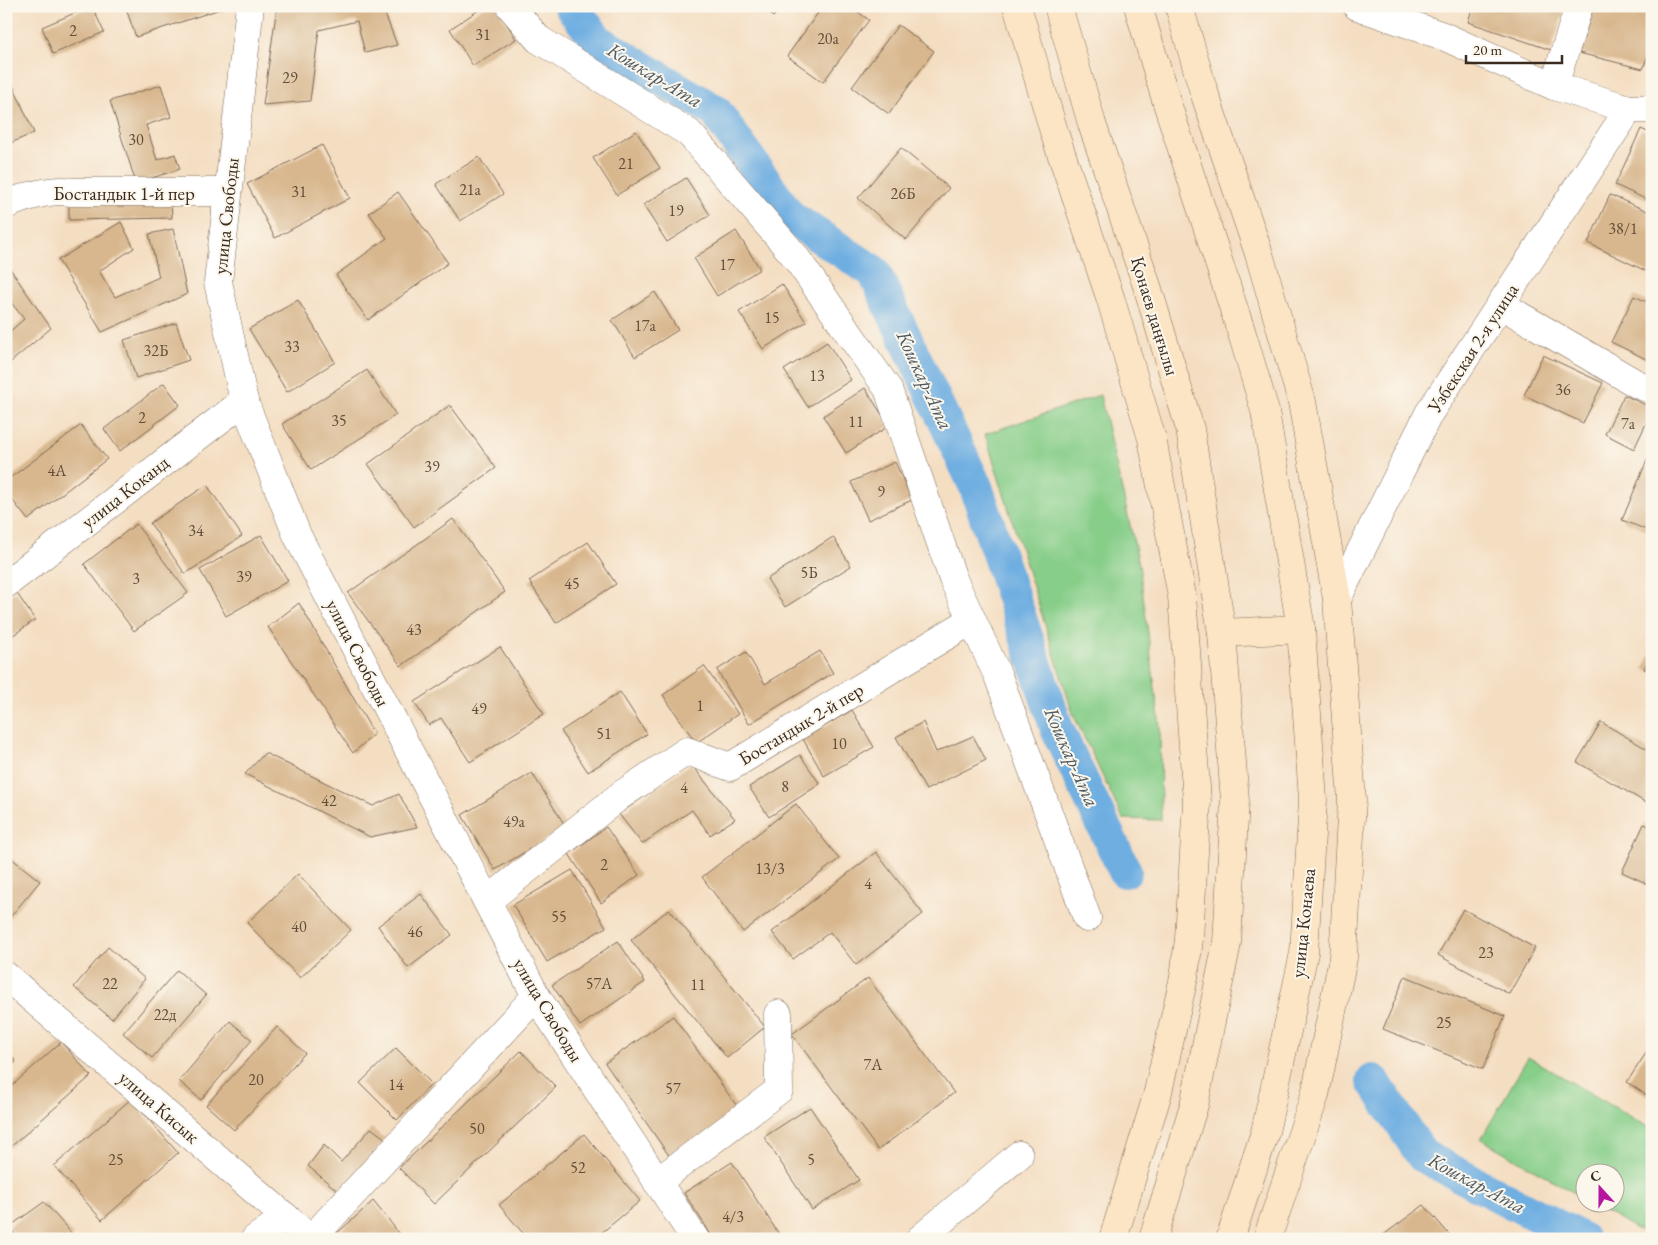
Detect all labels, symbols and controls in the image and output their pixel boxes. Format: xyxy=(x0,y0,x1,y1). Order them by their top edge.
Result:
house number: 2 xyxy=(69,20,77,41)
house number: 31 xyxy=(475,24,491,45)
house number: 20а xyxy=(817,28,839,49)
scale bar xyxy=(1466,32,1562,64)
water label: Кошкар-Ата xyxy=(602,36,707,114)
text: 20 m xyxy=(1473,40,1502,59)
house number: 29 xyxy=(282,67,298,88)
house number: 30 xyxy=(128,129,144,150)
house number: 21 xyxy=(618,153,634,174)
street label: улица Свободы xyxy=(207,156,245,276)
house number: 21а xyxy=(459,179,481,200)
street label: Бостандык 1-й пер xyxy=(53,181,195,206)
house number: 31 xyxy=(291,181,307,202)
house number: 26Б xyxy=(891,183,915,204)
house number: 19 xyxy=(668,200,684,221)
house number: 38/1 xyxy=(1608,218,1638,239)
street label: Қонаев даңғылы xyxy=(1125,253,1185,379)
house number: 17 xyxy=(719,254,735,275)
street label: Узбекская 2-я улица xyxy=(1421,278,1524,418)
house number: 15 xyxy=(764,307,780,328)
house number: 17а xyxy=(634,315,656,336)
water label: Кошкар-Ата xyxy=(890,325,959,434)
house number: 33 xyxy=(284,336,300,357)
house number: 32Б xyxy=(144,340,168,361)
house number: 13 xyxy=(809,365,825,386)
house number: 36 xyxy=(1555,379,1571,400)
house number: 2 xyxy=(138,407,146,428)
house number: 35 xyxy=(331,410,347,431)
house number: 11 xyxy=(848,411,864,432)
house number: 7а xyxy=(1621,413,1636,434)
street label: улица Коканд xyxy=(76,450,174,534)
house number: 39 xyxy=(424,456,440,477)
house number: 4А xyxy=(48,460,67,481)
house number: 9 xyxy=(877,481,885,502)
house number: 34 xyxy=(188,520,204,541)
house number: 5Б xyxy=(800,562,818,583)
house number: 39 xyxy=(236,566,252,587)
house number: 3 xyxy=(132,568,140,589)
house number: 45 xyxy=(564,573,580,594)
street label: улица Свободы xyxy=(320,595,396,711)
house number: 43 xyxy=(406,619,422,640)
street label: Бостандык 2-й пер xyxy=(734,677,868,771)
house number: 1 xyxy=(696,695,704,716)
house number: 49 xyxy=(471,698,487,719)
water label: Кошкар-Ата xyxy=(1038,702,1106,811)
house number: 51 xyxy=(596,723,612,744)
house number: 10 xyxy=(831,733,847,754)
house number: 8 xyxy=(781,776,789,797)
house number: 4 xyxy=(680,777,688,798)
house number: 42 xyxy=(321,790,337,811)
house number: 49а xyxy=(503,811,525,832)
house number: 2 xyxy=(600,854,608,875)
house number: 13/3 xyxy=(755,858,785,879)
street label: улица Конаева xyxy=(1285,866,1321,979)
house number: 4 xyxy=(864,873,872,894)
house number: 55 xyxy=(551,906,567,927)
house number: 40 xyxy=(291,916,307,937)
house number: 46 xyxy=(407,921,423,942)
house number: 23 xyxy=(1478,942,1494,963)
street label: улица Свободы xyxy=(507,953,589,1067)
house number: 22 xyxy=(102,973,118,994)
house number: 57А xyxy=(586,973,613,994)
house number: 11 xyxy=(690,974,706,995)
house number: 22д xyxy=(154,1004,177,1025)
house number: 25 xyxy=(1436,1012,1452,1033)
house number: 7А xyxy=(864,1054,883,1075)
street label: улица Кисык xyxy=(113,1065,205,1149)
house number: 20 xyxy=(248,1069,264,1090)
house number: 14 xyxy=(388,1074,404,1095)
house number: 57 xyxy=(665,1078,681,1099)
house number: 50 xyxy=(469,1118,485,1139)
water label: Кошкар-Ата xyxy=(1423,1146,1530,1219)
house number: 25 xyxy=(108,1149,124,1170)
house number: 5 xyxy=(807,1149,815,1170)
house number: 52 xyxy=(570,1157,586,1178)
north arrow xyxy=(1576,1162,1626,1212)
text: С xyxy=(1587,1166,1603,1186)
house number: 4/3 xyxy=(722,1206,744,1227)

